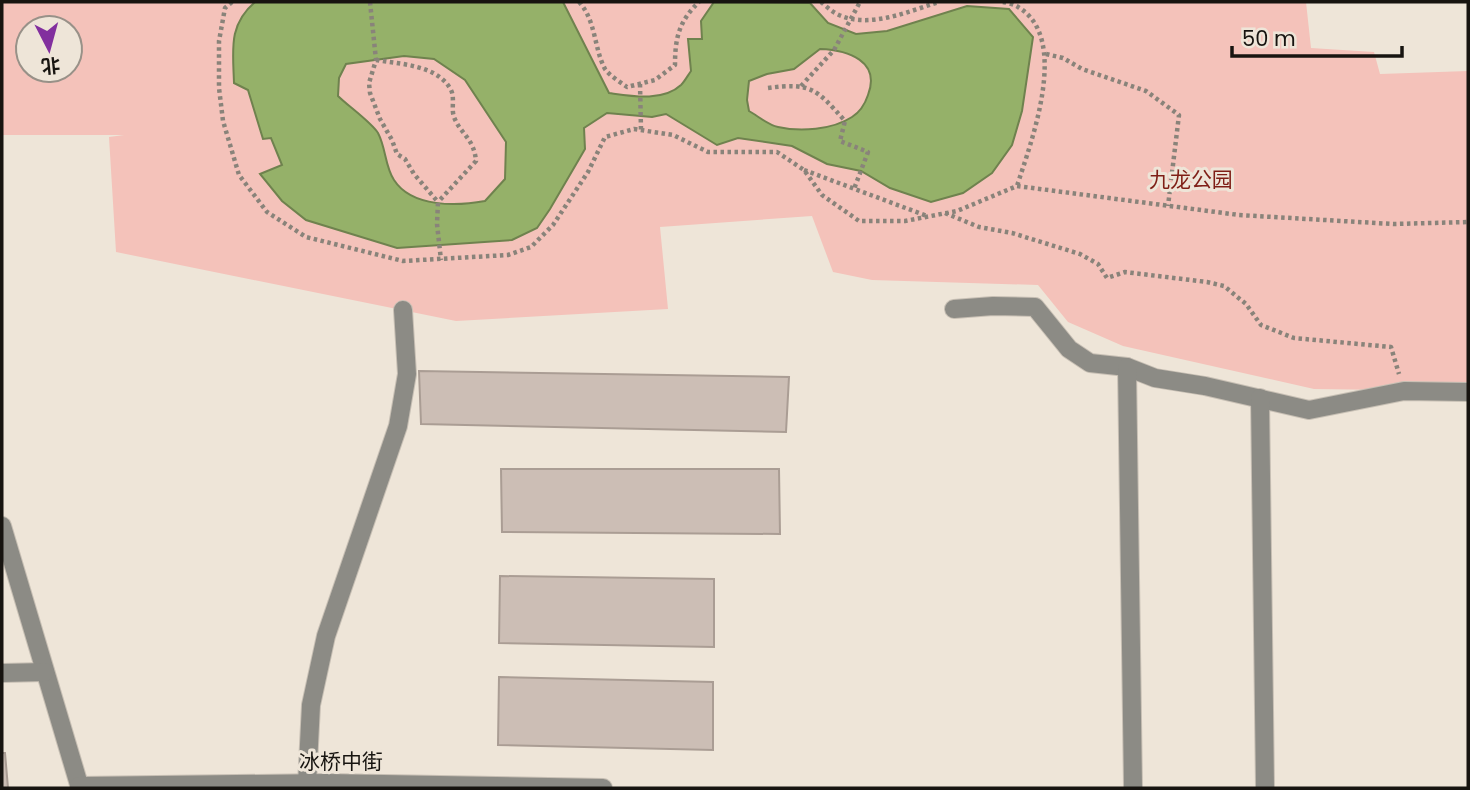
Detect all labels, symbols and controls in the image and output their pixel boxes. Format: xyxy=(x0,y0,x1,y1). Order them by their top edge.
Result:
north arrow xyxy=(14,14,84,84)
scale bar xyxy=(1232,14,1402,58)
text: 50 m xyxy=(1242,24,1296,53)
text: 北 xyxy=(40,51,62,80)
park label: 九龙公园 xyxy=(1149,165,1233,194)
street label: 冰桥中街 xyxy=(299,747,383,776)

